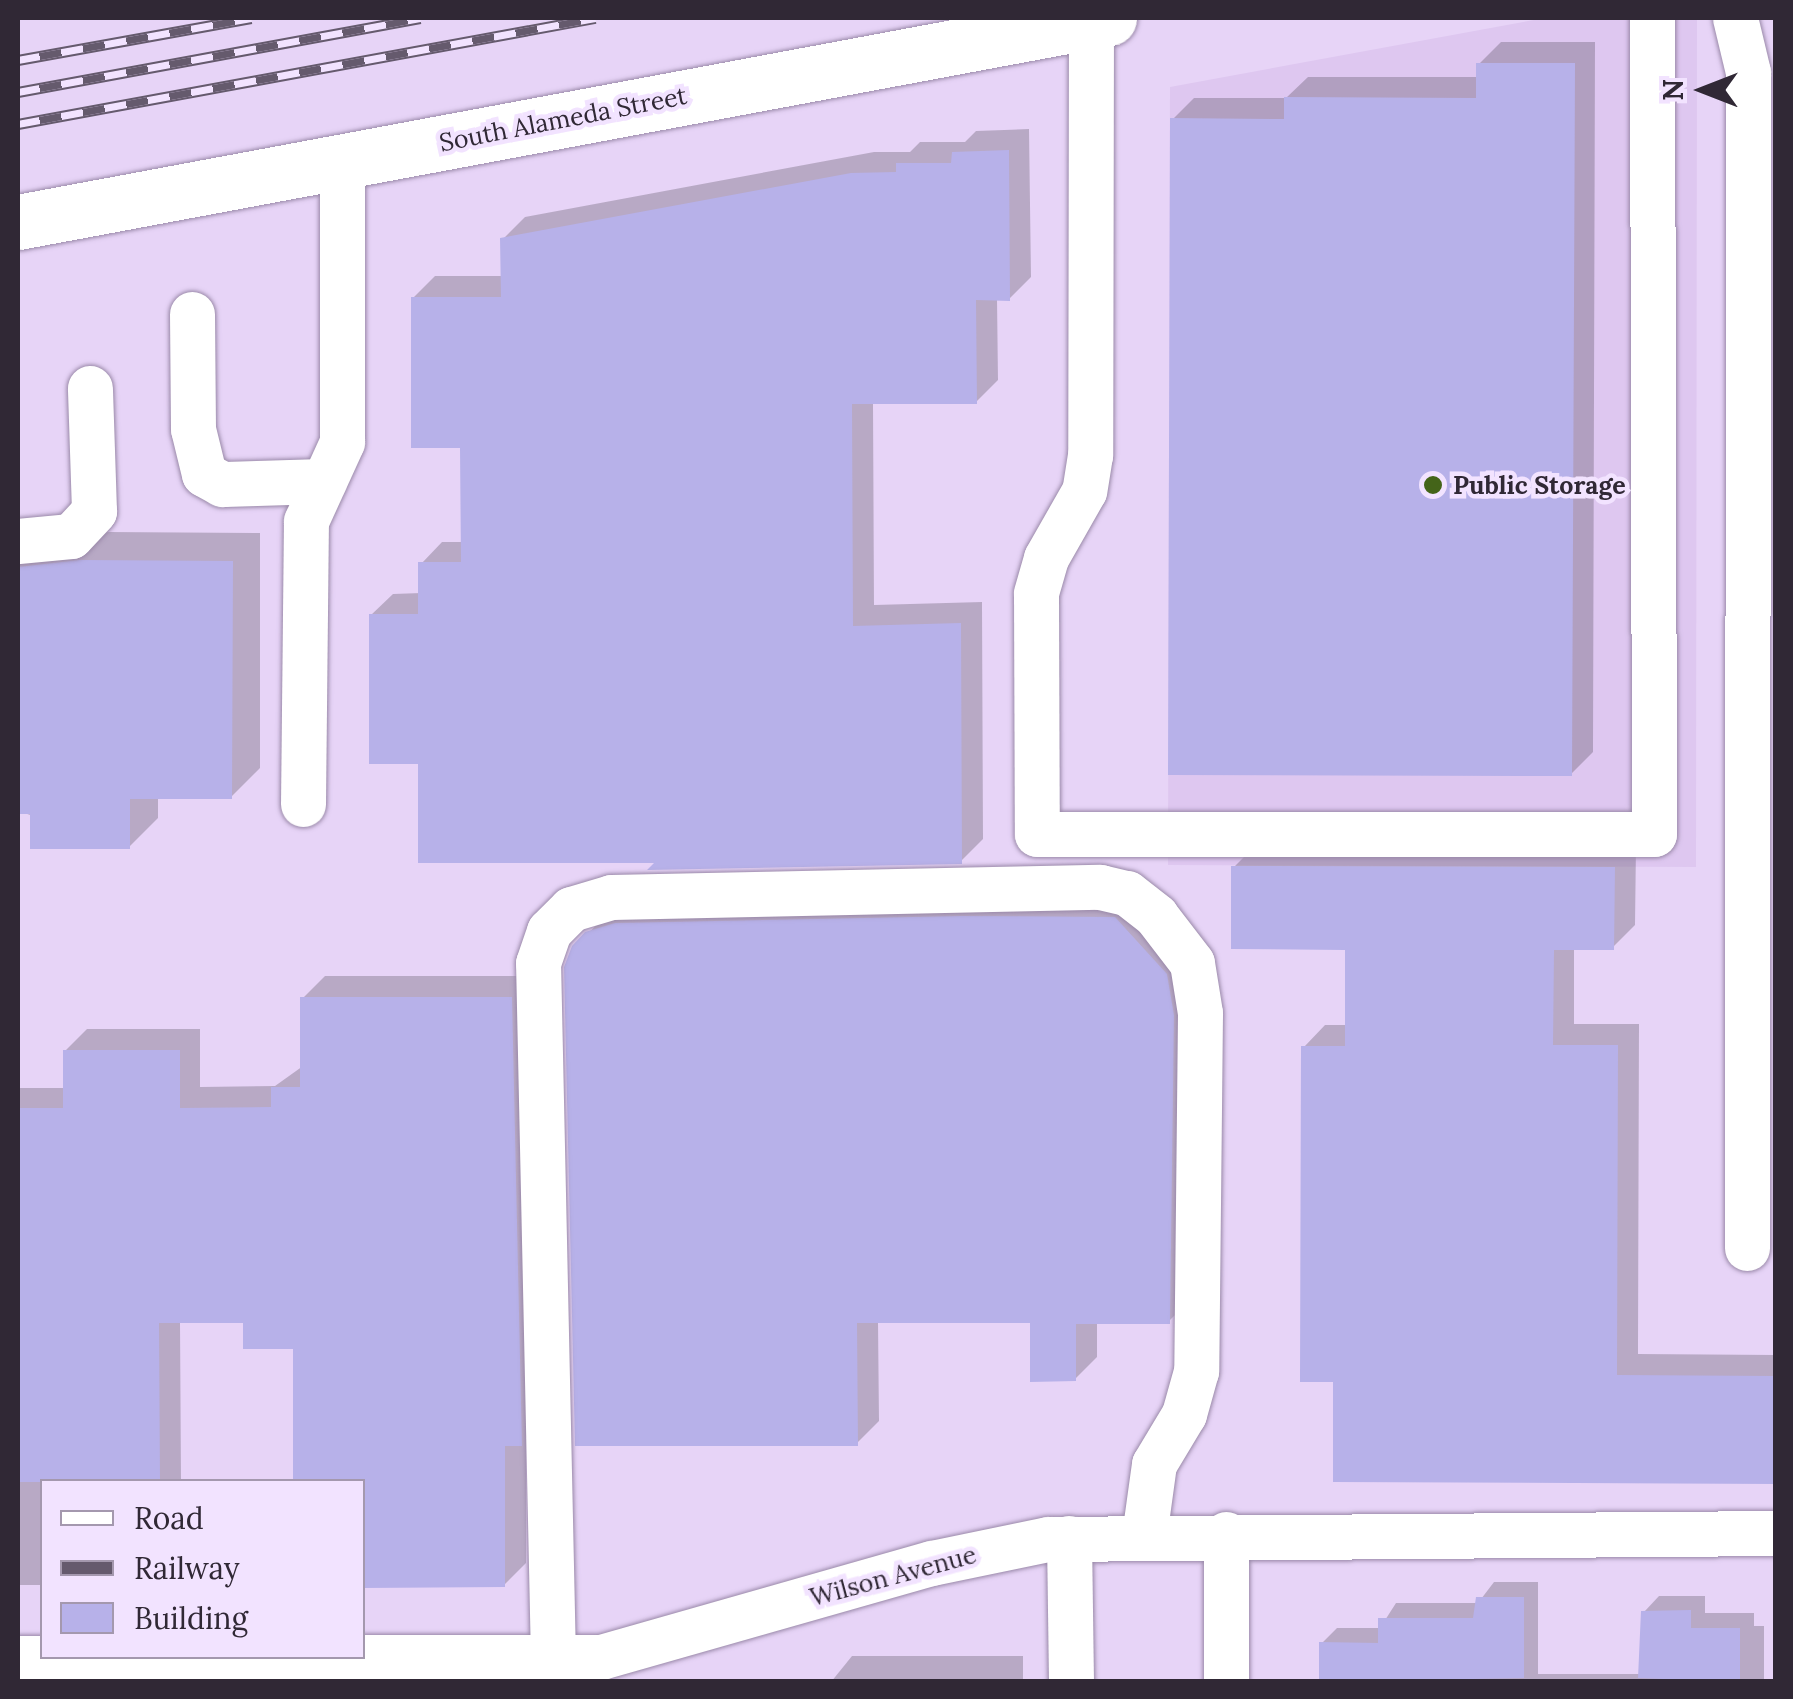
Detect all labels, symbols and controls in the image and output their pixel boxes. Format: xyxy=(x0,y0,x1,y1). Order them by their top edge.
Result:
north arrow xyxy=(1653,40,1753,140)
text: N xyxy=(1655,79,1691,101)
street label: South Alameda Street xyxy=(437,80,689,158)
place label: Public Storage xyxy=(1453,470,1626,500)
marker: Public Storage xyxy=(1422,474,1444,496)
legend xyxy=(40,1479,365,1659)
text: Road xyxy=(134,1499,204,1537)
street label: Wilson Avenue xyxy=(806,1539,980,1613)
text: Railway xyxy=(134,1549,240,1587)
text: Building xyxy=(134,1599,248,1637)

